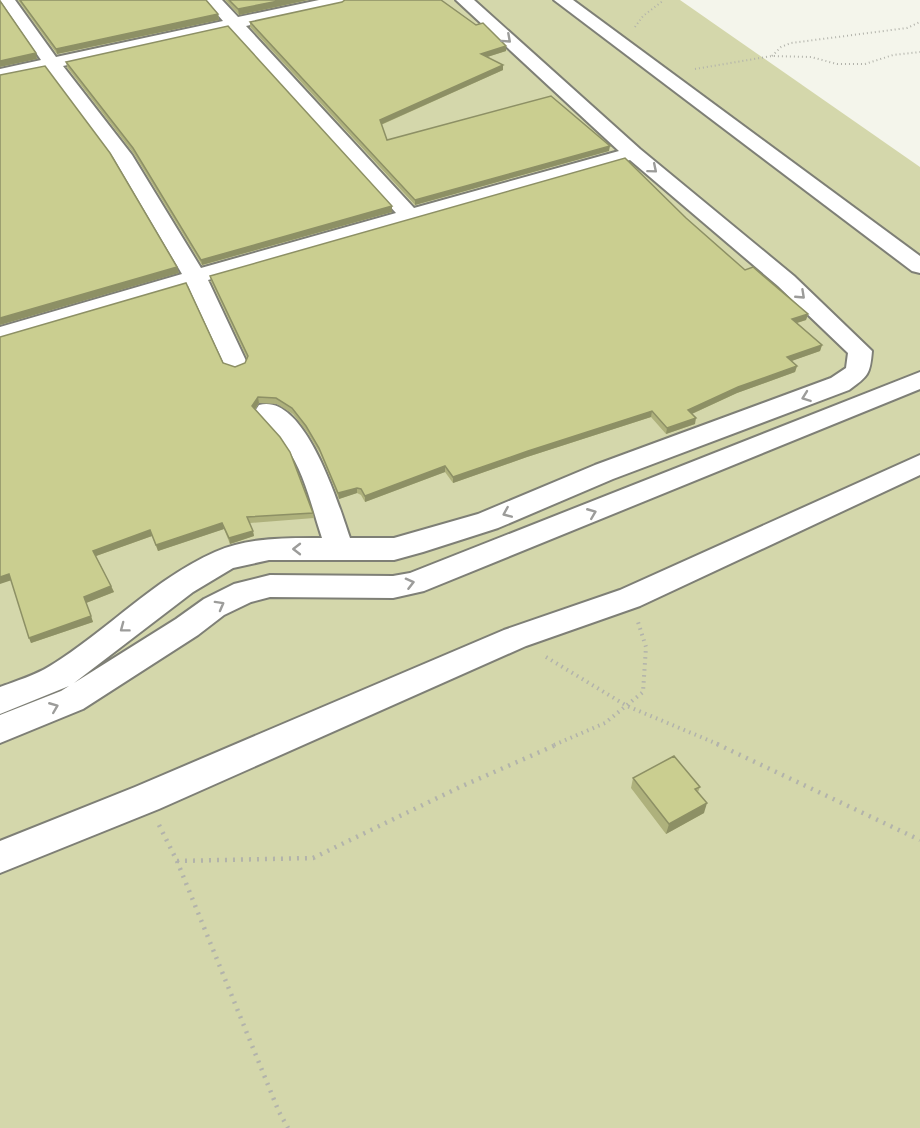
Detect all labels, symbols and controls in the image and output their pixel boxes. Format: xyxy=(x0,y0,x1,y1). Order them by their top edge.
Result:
one-way arrow xyxy=(500,32,511,43)
one-way arrow xyxy=(646,162,657,173)
one-way arrow xyxy=(794,288,805,299)
one-way arrow xyxy=(801,389,812,402)
one-way arrow xyxy=(502,506,513,518)
one-way arrow xyxy=(586,507,597,520)
one-way arrow xyxy=(292,543,301,555)
one-way arrow xyxy=(405,578,415,591)
one-way arrow xyxy=(214,601,224,612)
one-way arrow xyxy=(120,621,131,632)
one-way arrow xyxy=(48,702,59,714)

